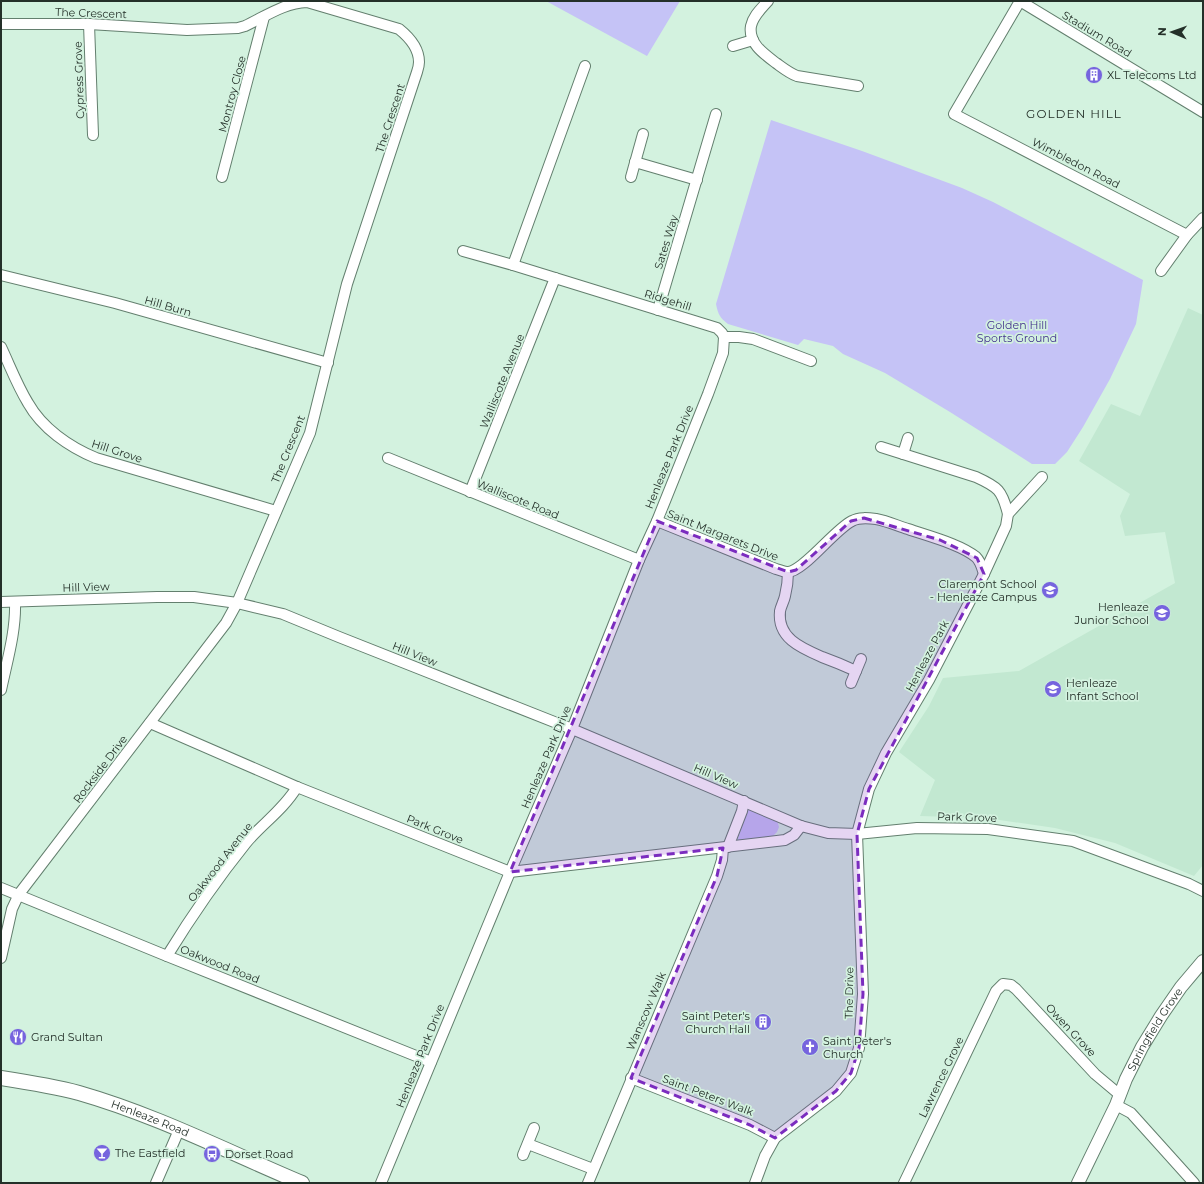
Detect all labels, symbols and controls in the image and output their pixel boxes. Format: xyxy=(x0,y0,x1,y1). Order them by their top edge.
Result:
street label: The Crescent xyxy=(55,5,128,21)
street label: Stadium Road xyxy=(1060,8,1134,60)
north arrow xyxy=(1152,12,1192,52)
text: N xyxy=(1155,27,1169,36)
street label: Cypress Grove xyxy=(71,41,87,119)
street label: Montroy Close xyxy=(215,54,249,134)
building icon: XL Telecoms Ltd xyxy=(1084,65,1104,85)
place label: XL Telecoms Ltd xyxy=(1107,68,1196,82)
street label: The Crescent xyxy=(372,81,408,154)
district label: GOLDEN HILL xyxy=(1026,106,1122,121)
street label: Wimbledon Road xyxy=(1030,135,1122,191)
street label: Sates Way xyxy=(651,213,681,271)
street label: Ridgehill xyxy=(643,286,693,314)
street label: Hill Burn xyxy=(143,293,193,319)
park label: Golden Hill Sports Ground xyxy=(977,318,1057,345)
street label: Walliscote Avenue xyxy=(477,331,527,430)
street label: Henleaze Park Drive xyxy=(642,403,696,511)
street label: The Crescent xyxy=(268,413,308,485)
street label: Hill Grove xyxy=(90,436,145,466)
street label: Walliscote Road xyxy=(475,476,561,522)
street label: Saint Margarets Drive xyxy=(665,506,781,564)
place label: Claremont School - Henleaze Campus xyxy=(930,577,1038,604)
street label: Hill View xyxy=(62,579,110,595)
school or university icon: Claremont School - Henleaze Campus xyxy=(1040,580,1060,600)
place label: Henleaze Junior School xyxy=(1073,600,1149,627)
school or university icon: Henleaze Junior School xyxy=(1152,603,1172,623)
street label: Henleaze Park xyxy=(902,617,952,694)
street label: Hill View xyxy=(390,639,440,669)
place label: Henleaze Infant School xyxy=(1066,676,1139,703)
school or university icon: Henleaze Infant School xyxy=(1043,679,1063,699)
street label: Henleaze Park Drive xyxy=(518,703,574,811)
street label: Rockside Drive xyxy=(70,732,130,806)
street label: Hill View xyxy=(691,760,741,792)
street label: Park Grove xyxy=(937,809,998,825)
street label: Park Grove xyxy=(405,811,466,847)
street label: Oakwood Avenue xyxy=(185,819,256,905)
street label: Oakwood Road xyxy=(178,942,262,986)
street label: The Drive xyxy=(842,966,856,1019)
street label: Wanscow Walk xyxy=(623,969,669,1052)
street label: Springfield Grove xyxy=(1124,985,1186,1073)
street label: Owen Grove xyxy=(1043,1000,1099,1060)
street label: Henleaze Park Drive xyxy=(393,1002,447,1110)
place label: Saint Peter's Church Hall xyxy=(682,1009,751,1036)
building icon: Saint Peter's Church Hall xyxy=(753,1012,773,1032)
restaurant icon: Grand Sultan xyxy=(8,1027,28,1047)
place label: Grand Sultan xyxy=(31,1030,103,1044)
place label: Saint Peter's Church xyxy=(823,1034,892,1061)
street label: Lawrence Grove xyxy=(915,1034,967,1120)
church icon: Saint Peter's Church xyxy=(800,1037,820,1057)
street label: Saint Peters Walk xyxy=(660,1071,756,1119)
street label: Henleaze Road xyxy=(109,1097,191,1140)
bar icon: The Eastfield xyxy=(92,1143,112,1163)
bus stop icon: Dorset Road xyxy=(202,1144,222,1164)
place label: The Eastfield xyxy=(115,1146,185,1160)
place label: Dorset Road xyxy=(225,1147,294,1161)

